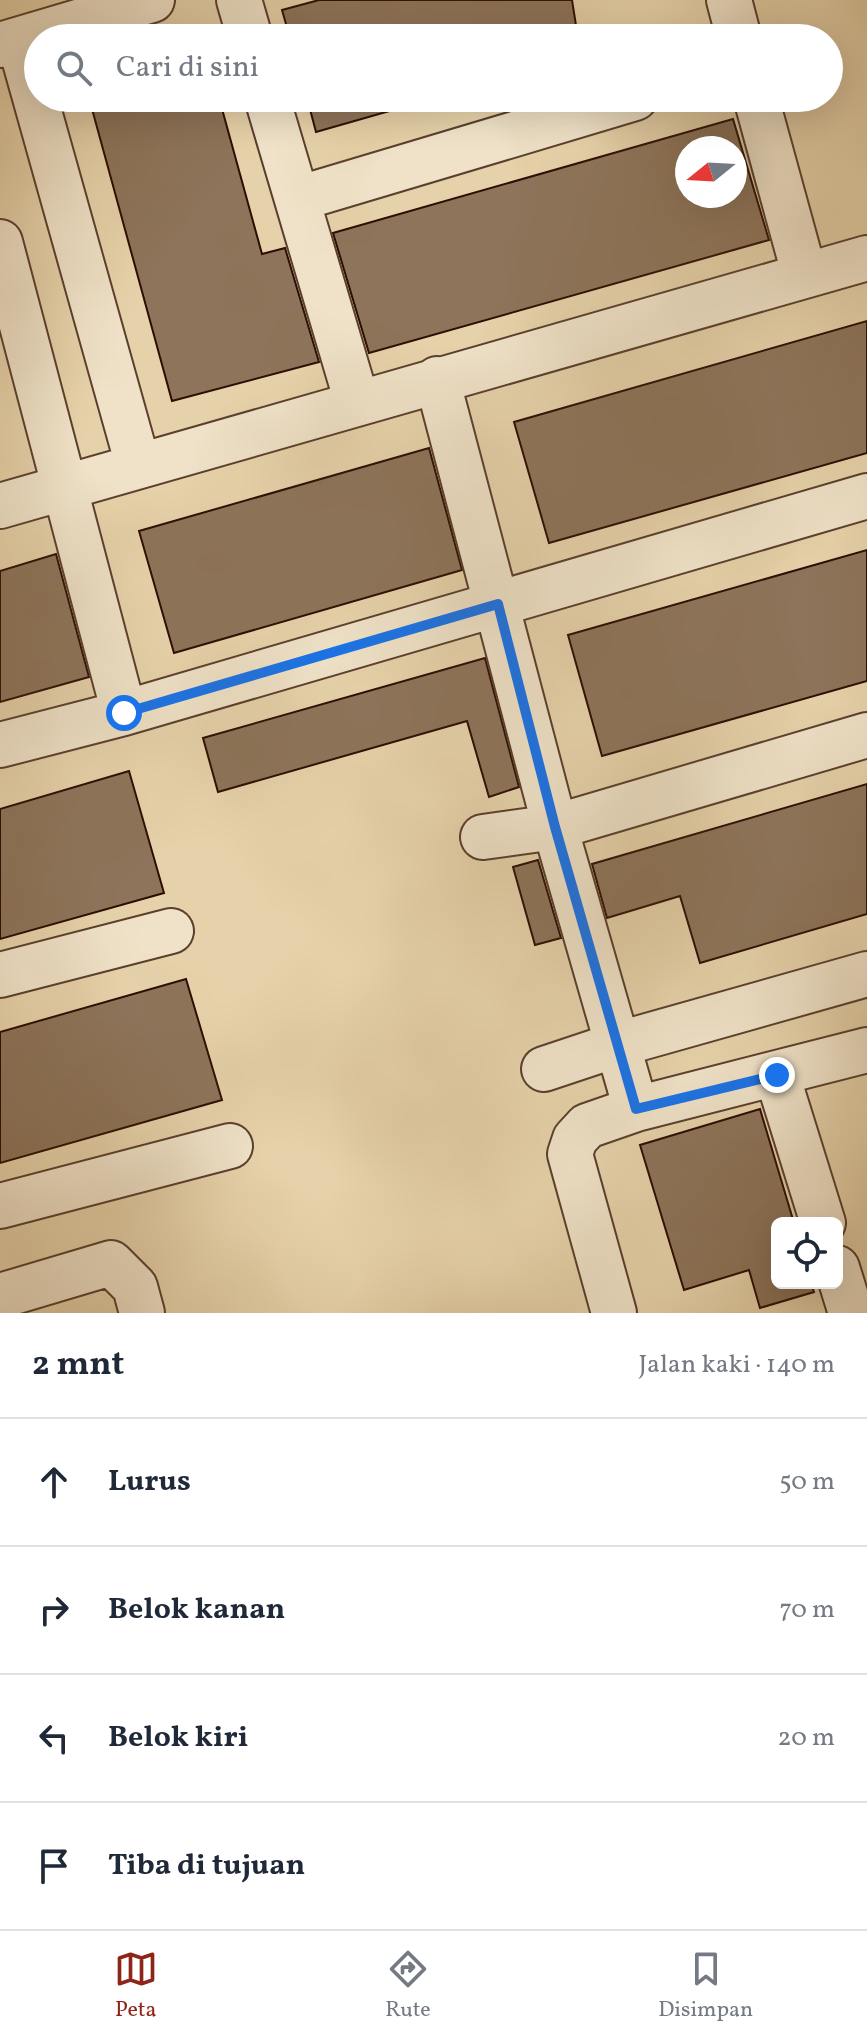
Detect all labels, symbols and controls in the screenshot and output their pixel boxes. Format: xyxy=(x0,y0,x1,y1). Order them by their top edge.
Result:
search box xyxy=(24,24,843,112)
icon: search xyxy=(52,46,96,90)
text: Cari di sini xyxy=(116,47,259,89)
north arrow xyxy=(675,136,747,208)
route start xyxy=(106,695,142,731)
route end xyxy=(759,1057,795,1093)
map controls xyxy=(771,1217,843,1289)
button: locate xyxy=(771,1217,843,1289)
text: 2 mnt xyxy=(32,1342,124,1389)
text: Jalan kaki · 140 m xyxy=(639,1347,835,1383)
icon: ahead xyxy=(32,1460,76,1504)
text: Lurus xyxy=(108,1461,191,1503)
text: 50 m xyxy=(779,1464,835,1500)
icon: right xyxy=(32,1588,76,1632)
text: Belok kanan xyxy=(108,1589,285,1631)
text: 70 m xyxy=(780,1592,835,1628)
icon: left xyxy=(32,1716,76,1760)
text: Belok kiri xyxy=(108,1717,248,1759)
text: 20 m xyxy=(777,1720,835,1756)
icon: arrive xyxy=(32,1844,76,1888)
text: Tiba di tujuan xyxy=(108,1845,305,1887)
tab: Peta xyxy=(114,1947,158,2026)
tab: Rute xyxy=(385,1947,431,2026)
tab: Disimpan xyxy=(658,1947,753,2026)

